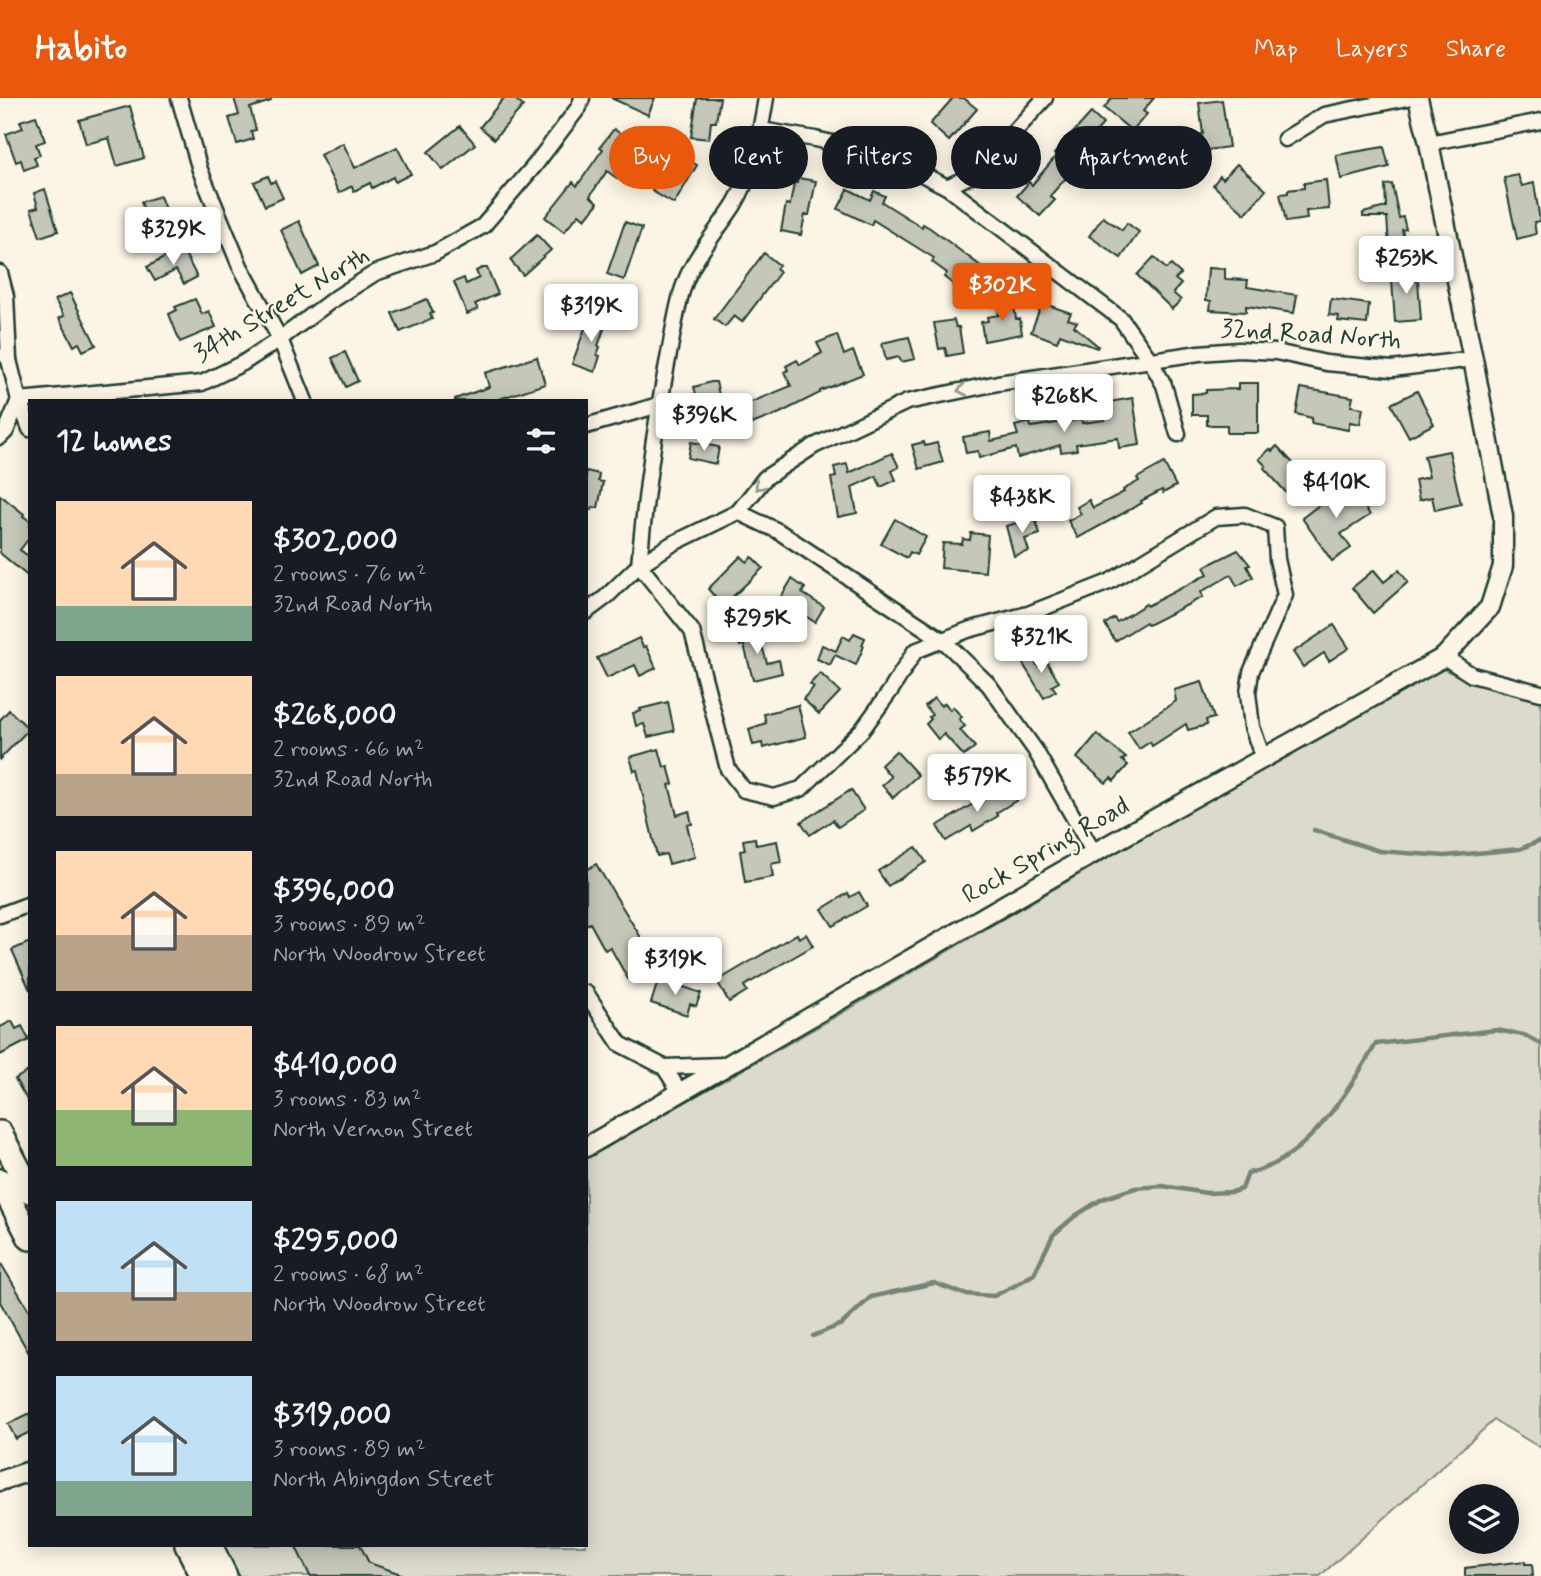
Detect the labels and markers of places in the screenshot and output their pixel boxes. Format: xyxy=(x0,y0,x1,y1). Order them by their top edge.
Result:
pin: $329K xyxy=(124,208,222,267)
pin: $253K xyxy=(1357,236,1455,296)
pin: $302K xyxy=(953,264,1051,323)
pin: $319K xyxy=(542,285,640,344)
pin: $268K xyxy=(1015,374,1113,434)
pin: $396K xyxy=(655,394,753,453)
pin: $410K xyxy=(1287,460,1385,520)
pin: $438K xyxy=(973,476,1071,535)
pin: $295K xyxy=(708,596,806,656)
pin: $321K xyxy=(992,616,1090,675)
pin: $579K xyxy=(928,754,1026,814)
pin: $319K xyxy=(626,937,724,997)

